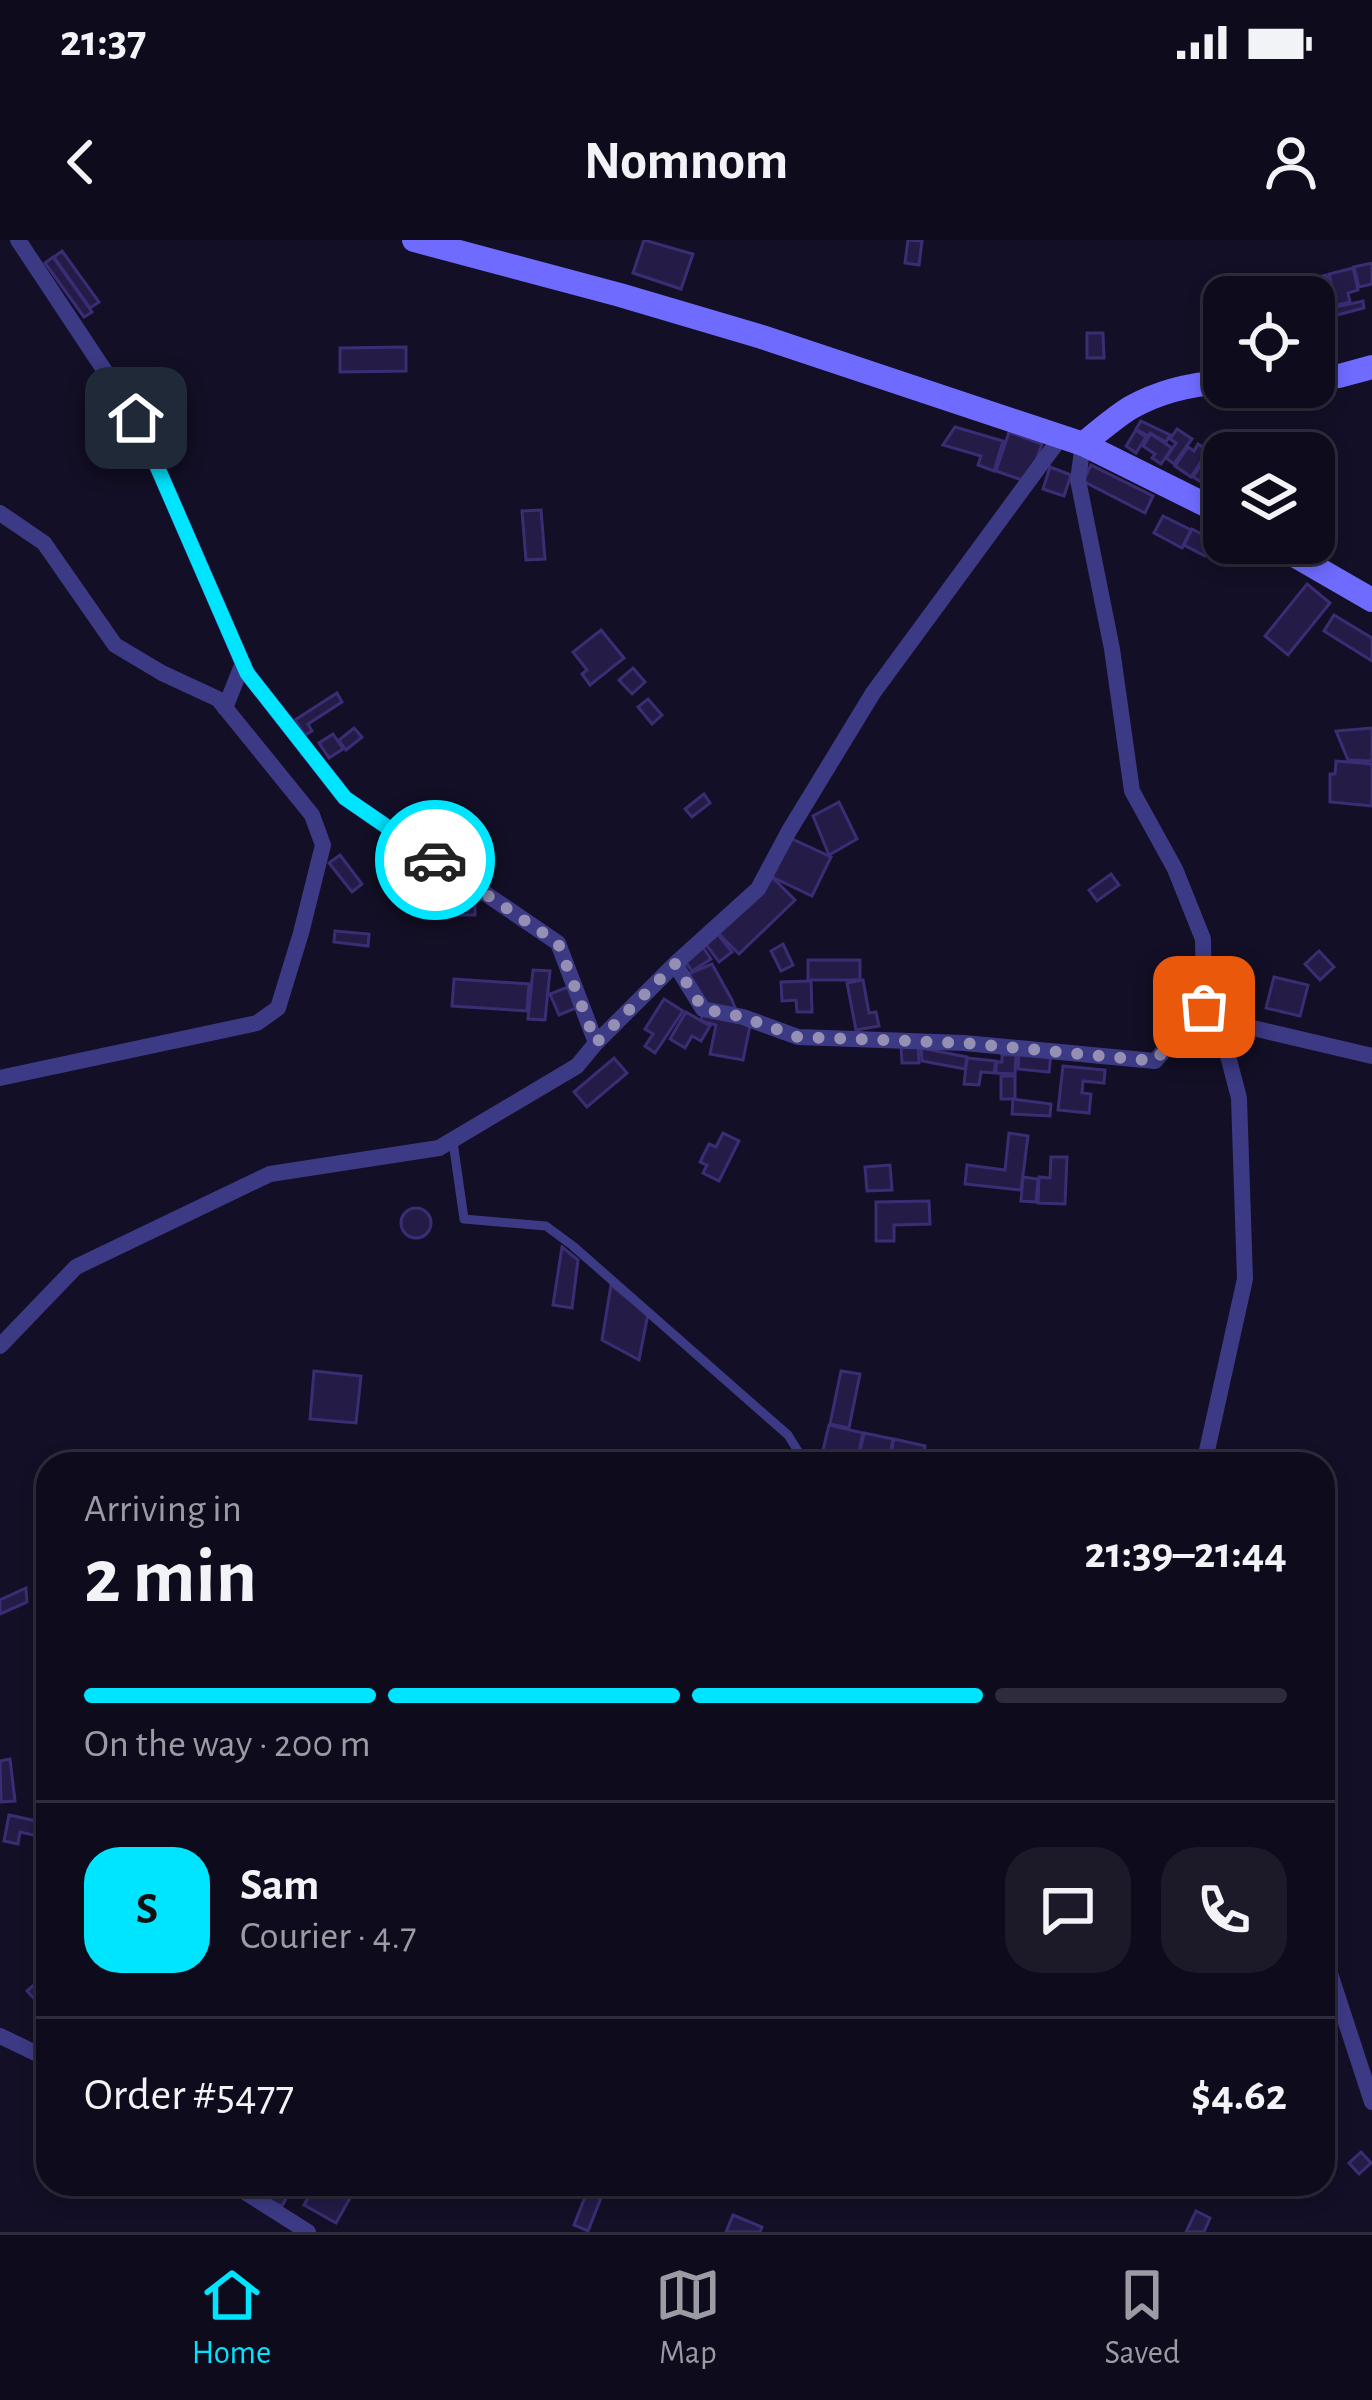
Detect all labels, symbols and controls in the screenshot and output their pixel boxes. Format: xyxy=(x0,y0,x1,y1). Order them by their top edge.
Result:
text: 21:37 xyxy=(60,19,147,64)
icon: back xyxy=(48,129,114,195)
icon: person xyxy=(1258,129,1324,195)
text: Nomnom xyxy=(584,135,788,189)
map controls xyxy=(1203,276,1335,564)
button: locate xyxy=(1203,276,1335,408)
pin xyxy=(85,367,187,469)
icon: home xyxy=(103,385,169,451)
button: layers xyxy=(1203,432,1335,564)
courier xyxy=(375,800,495,920)
icon: car xyxy=(402,827,468,893)
pin xyxy=(1153,956,1255,1058)
icon: bag xyxy=(1171,974,1237,1040)
text: Arriving in xyxy=(84,1490,242,1529)
text: 21:39–21:44 xyxy=(1084,1531,1287,1576)
text: 2 min xyxy=(84,1539,257,1617)
text: On the way · 200 m xyxy=(84,1725,371,1764)
button: chat xyxy=(1005,1847,1131,1973)
button: phone xyxy=(1161,1847,1287,1973)
text: Sam xyxy=(240,1863,319,1908)
text: S xyxy=(136,1887,158,1932)
text: Courier · 4.7 xyxy=(240,1917,417,1956)
text: Order #5477 xyxy=(84,2073,294,2118)
text: $4.62 xyxy=(1191,2073,1287,2118)
tab: Home xyxy=(192,2262,271,2374)
tab: Map xyxy=(655,2262,721,2374)
tab: Saved xyxy=(1105,2262,1180,2374)

